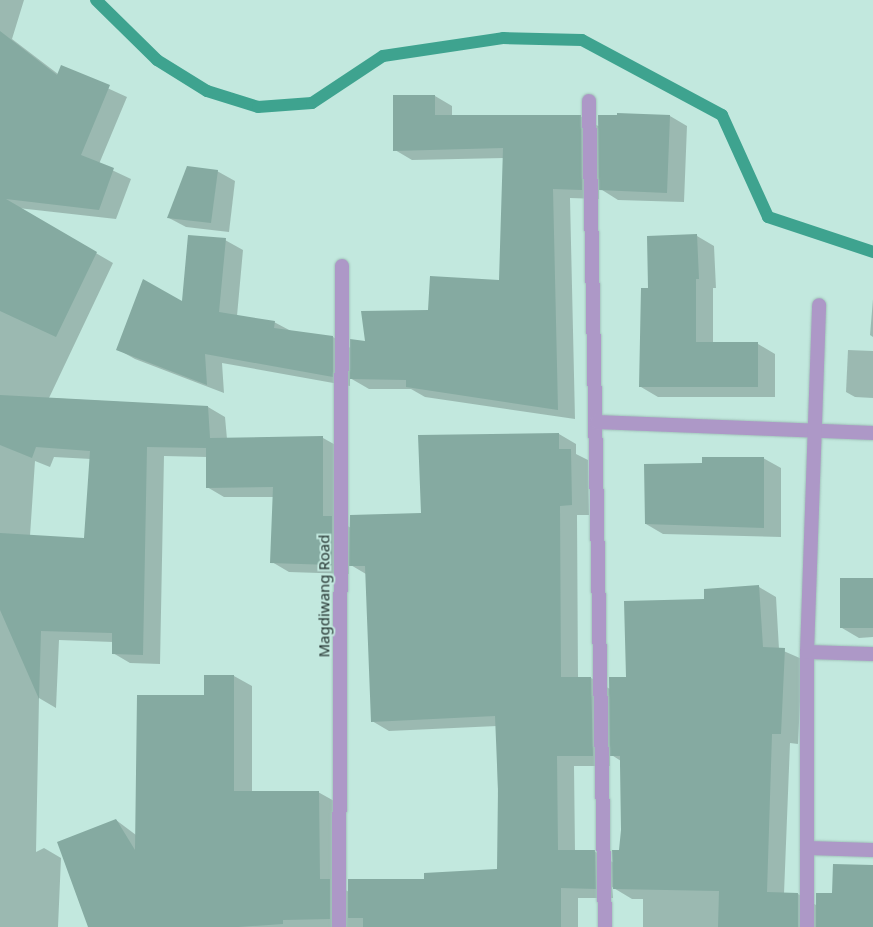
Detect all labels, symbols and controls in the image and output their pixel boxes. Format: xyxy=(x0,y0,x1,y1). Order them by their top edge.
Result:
street label: Magdiwang Road xyxy=(315,535,333,657)

